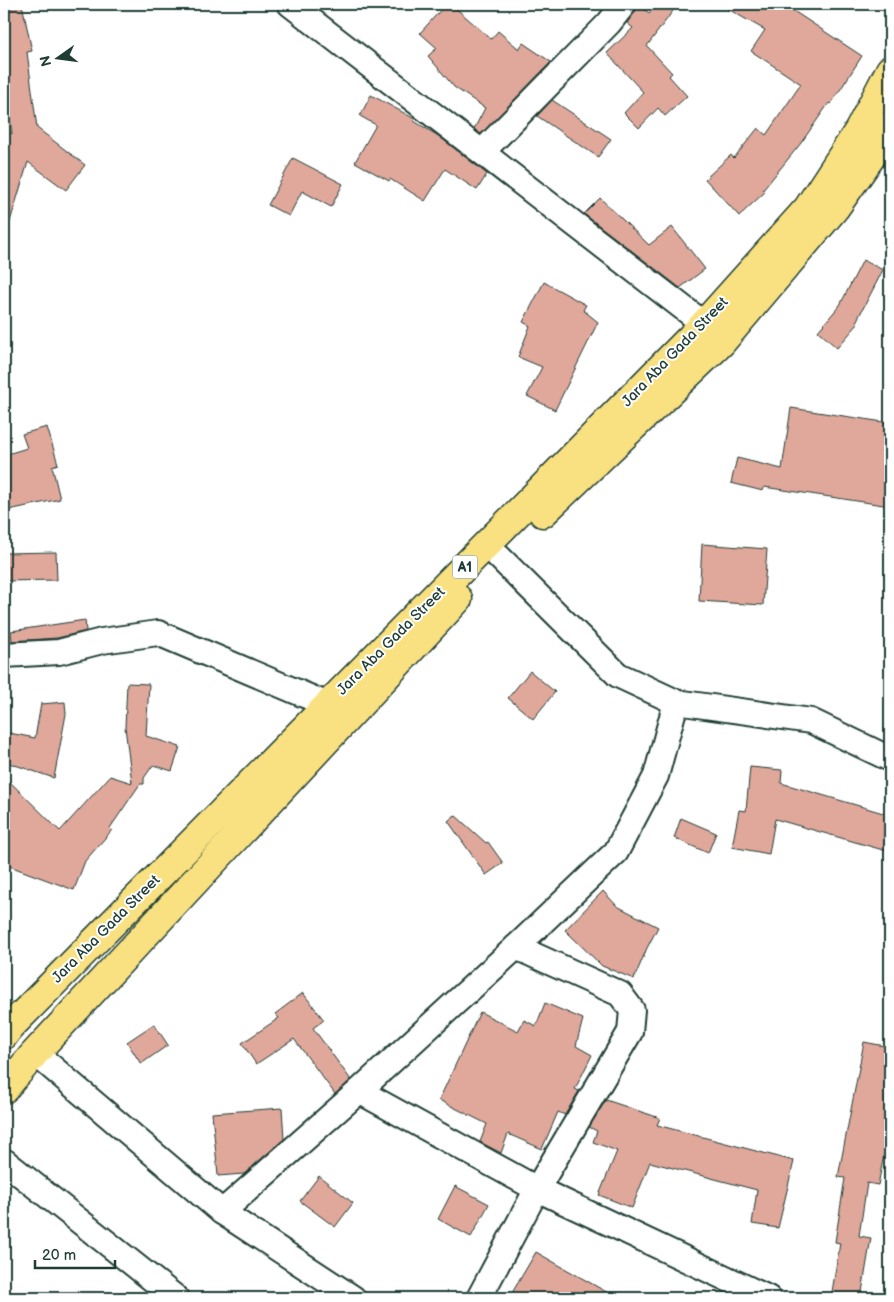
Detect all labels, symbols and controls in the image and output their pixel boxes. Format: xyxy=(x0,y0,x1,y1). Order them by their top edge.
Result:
north arrow xyxy=(32,32,82,82)
text: N xyxy=(36,54,55,68)
street label: Jara Aba Gada Street xyxy=(618,293,733,411)
road number: A1 xyxy=(452,556,478,578)
street label: Jara Aba Gada Street xyxy=(333,583,449,699)
street label: Jara Aba Gada Street xyxy=(48,871,164,987)
scale bar xyxy=(35,1237,115,1269)
text: 20 m xyxy=(42,1246,76,1265)

